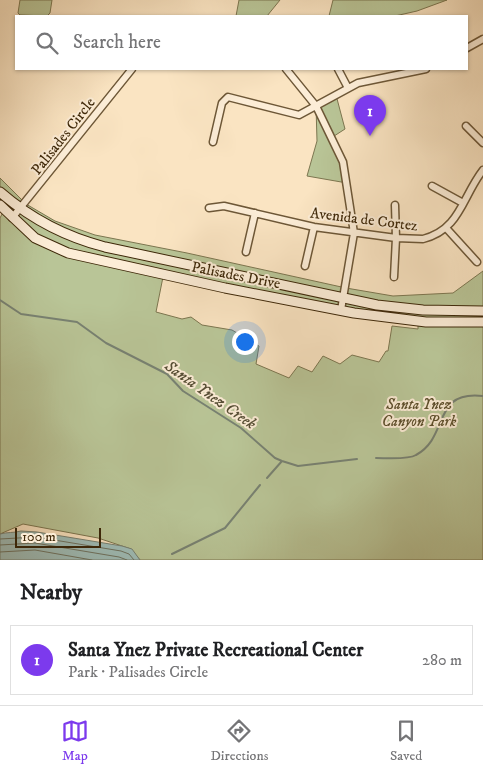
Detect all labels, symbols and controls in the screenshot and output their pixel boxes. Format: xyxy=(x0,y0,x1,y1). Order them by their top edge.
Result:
search box xyxy=(15,15,468,70)
icon: search xyxy=(33,29,61,57)
text: Search here xyxy=(73,31,161,54)
street label: Palisades Circle xyxy=(27,94,100,179)
pin: 1 xyxy=(354,95,386,136)
street label: Avenida de Cortez xyxy=(309,203,419,236)
street label: Palisades Drive xyxy=(190,258,282,293)
your location xyxy=(232,329,258,355)
water label: Santa Ynez Creek xyxy=(160,355,260,434)
park label: Santa Ynez Canyon Park xyxy=(382,395,457,431)
scale bar xyxy=(15,525,101,548)
text: 100 m xyxy=(22,528,56,546)
text: Nearby xyxy=(20,580,82,606)
text: Santa Ynez Private Recreational Center xyxy=(68,639,363,662)
text: 1 xyxy=(34,650,40,670)
text: 280 m xyxy=(422,650,462,670)
text: Park · Palisades Circle xyxy=(68,662,208,682)
tab: Map xyxy=(61,717,89,765)
tab: Directions xyxy=(210,717,268,765)
tab: Saved xyxy=(390,717,422,765)

